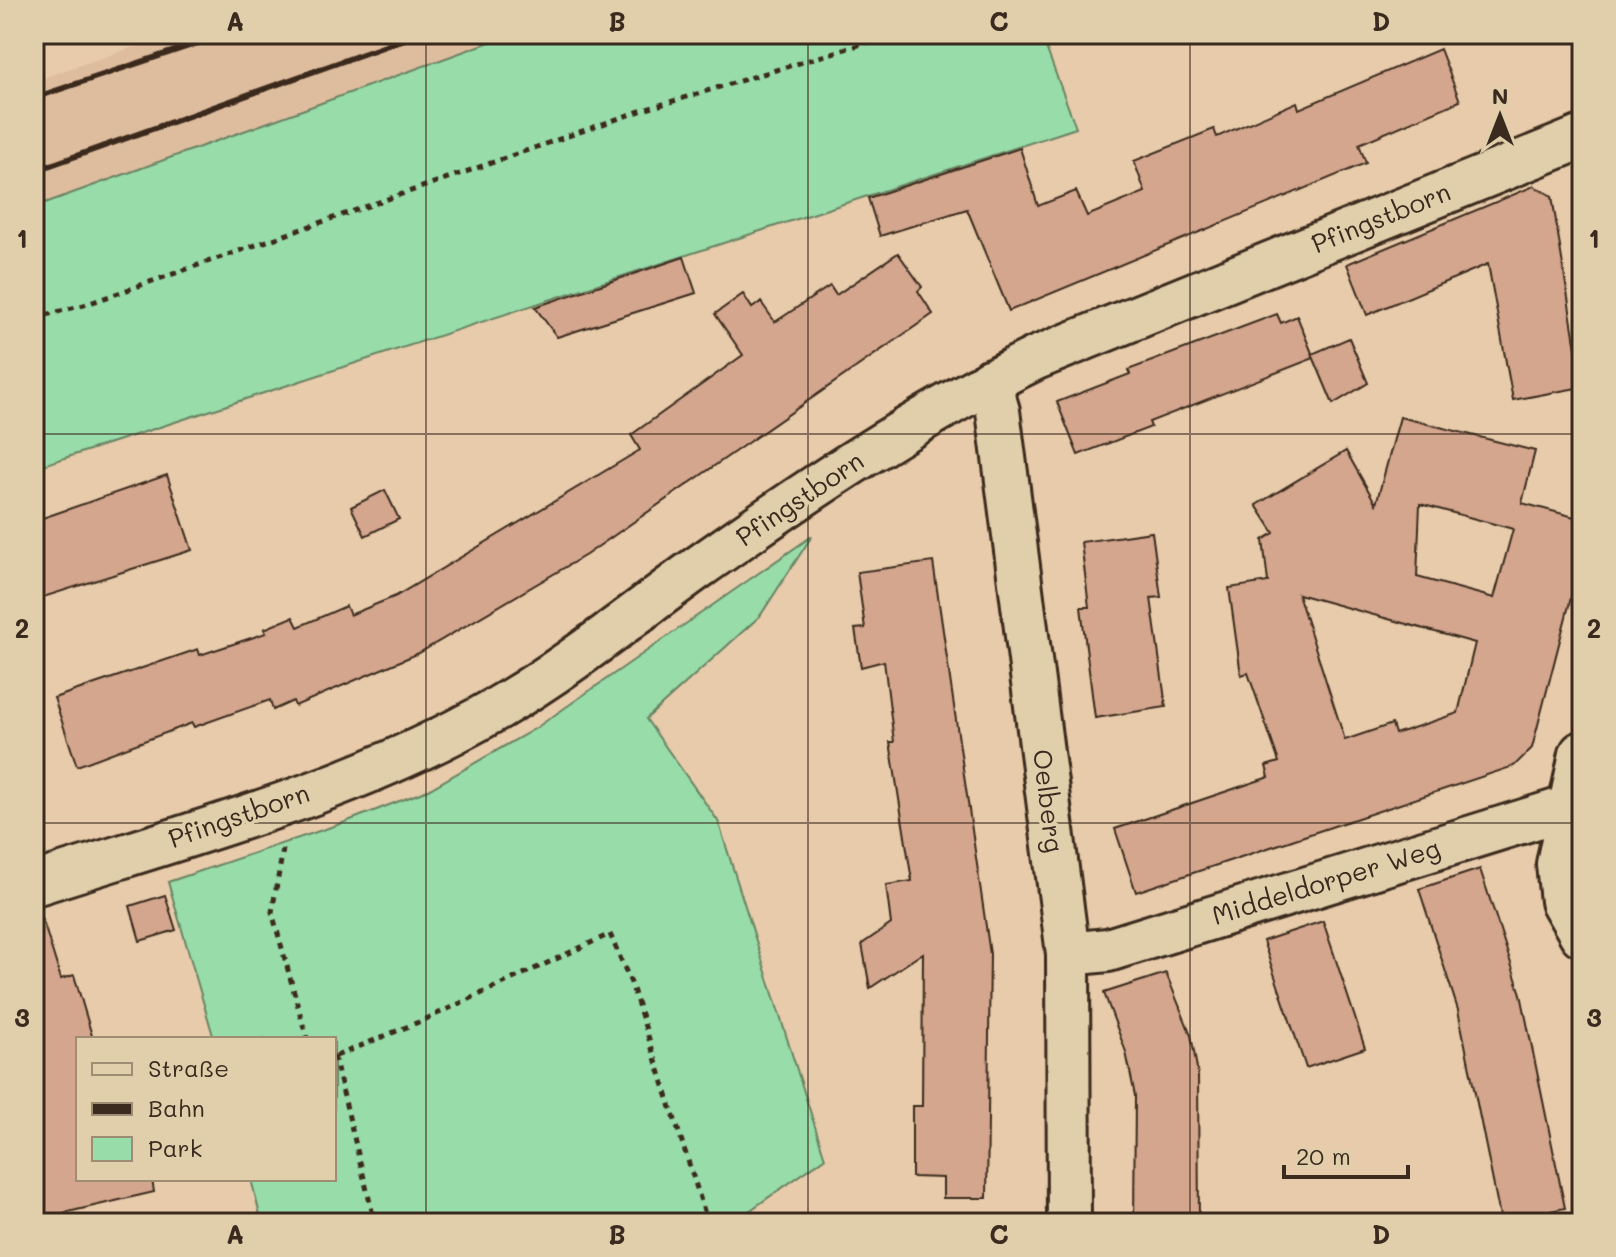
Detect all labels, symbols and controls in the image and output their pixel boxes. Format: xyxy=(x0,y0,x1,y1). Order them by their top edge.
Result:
text: A xyxy=(226,4,244,38)
text: B xyxy=(608,4,626,38)
text: C xyxy=(989,4,1009,38)
text: D xyxy=(1372,4,1390,38)
north arrow xyxy=(1460,76,1540,156)
text: N xyxy=(1492,81,1508,110)
street label: Pfingstborn xyxy=(1306,174,1455,260)
text: 1 xyxy=(16,221,28,255)
text: 1 xyxy=(1588,221,1600,255)
street label: Pfingstborn xyxy=(729,443,870,553)
text: 2 xyxy=(15,611,29,645)
text: 2 xyxy=(1587,611,1601,645)
street label: Oelberg xyxy=(1026,747,1072,855)
street label: Pfingstborn xyxy=(164,775,314,855)
street label: Middeldorper Weg xyxy=(1208,830,1444,932)
text: 3 xyxy=(14,1000,30,1034)
text: 3 xyxy=(1586,1000,1602,1034)
legend xyxy=(76,1037,336,1181)
text: Straße xyxy=(148,1052,229,1083)
text: Bahn xyxy=(148,1092,205,1123)
scale bar xyxy=(1284,1129,1408,1179)
text: Park xyxy=(148,1132,202,1163)
text: 20 m xyxy=(1296,1140,1351,1171)
text: A xyxy=(226,1217,244,1251)
text: B xyxy=(608,1217,626,1251)
text: C xyxy=(989,1217,1009,1251)
text: D xyxy=(1372,1217,1390,1251)

